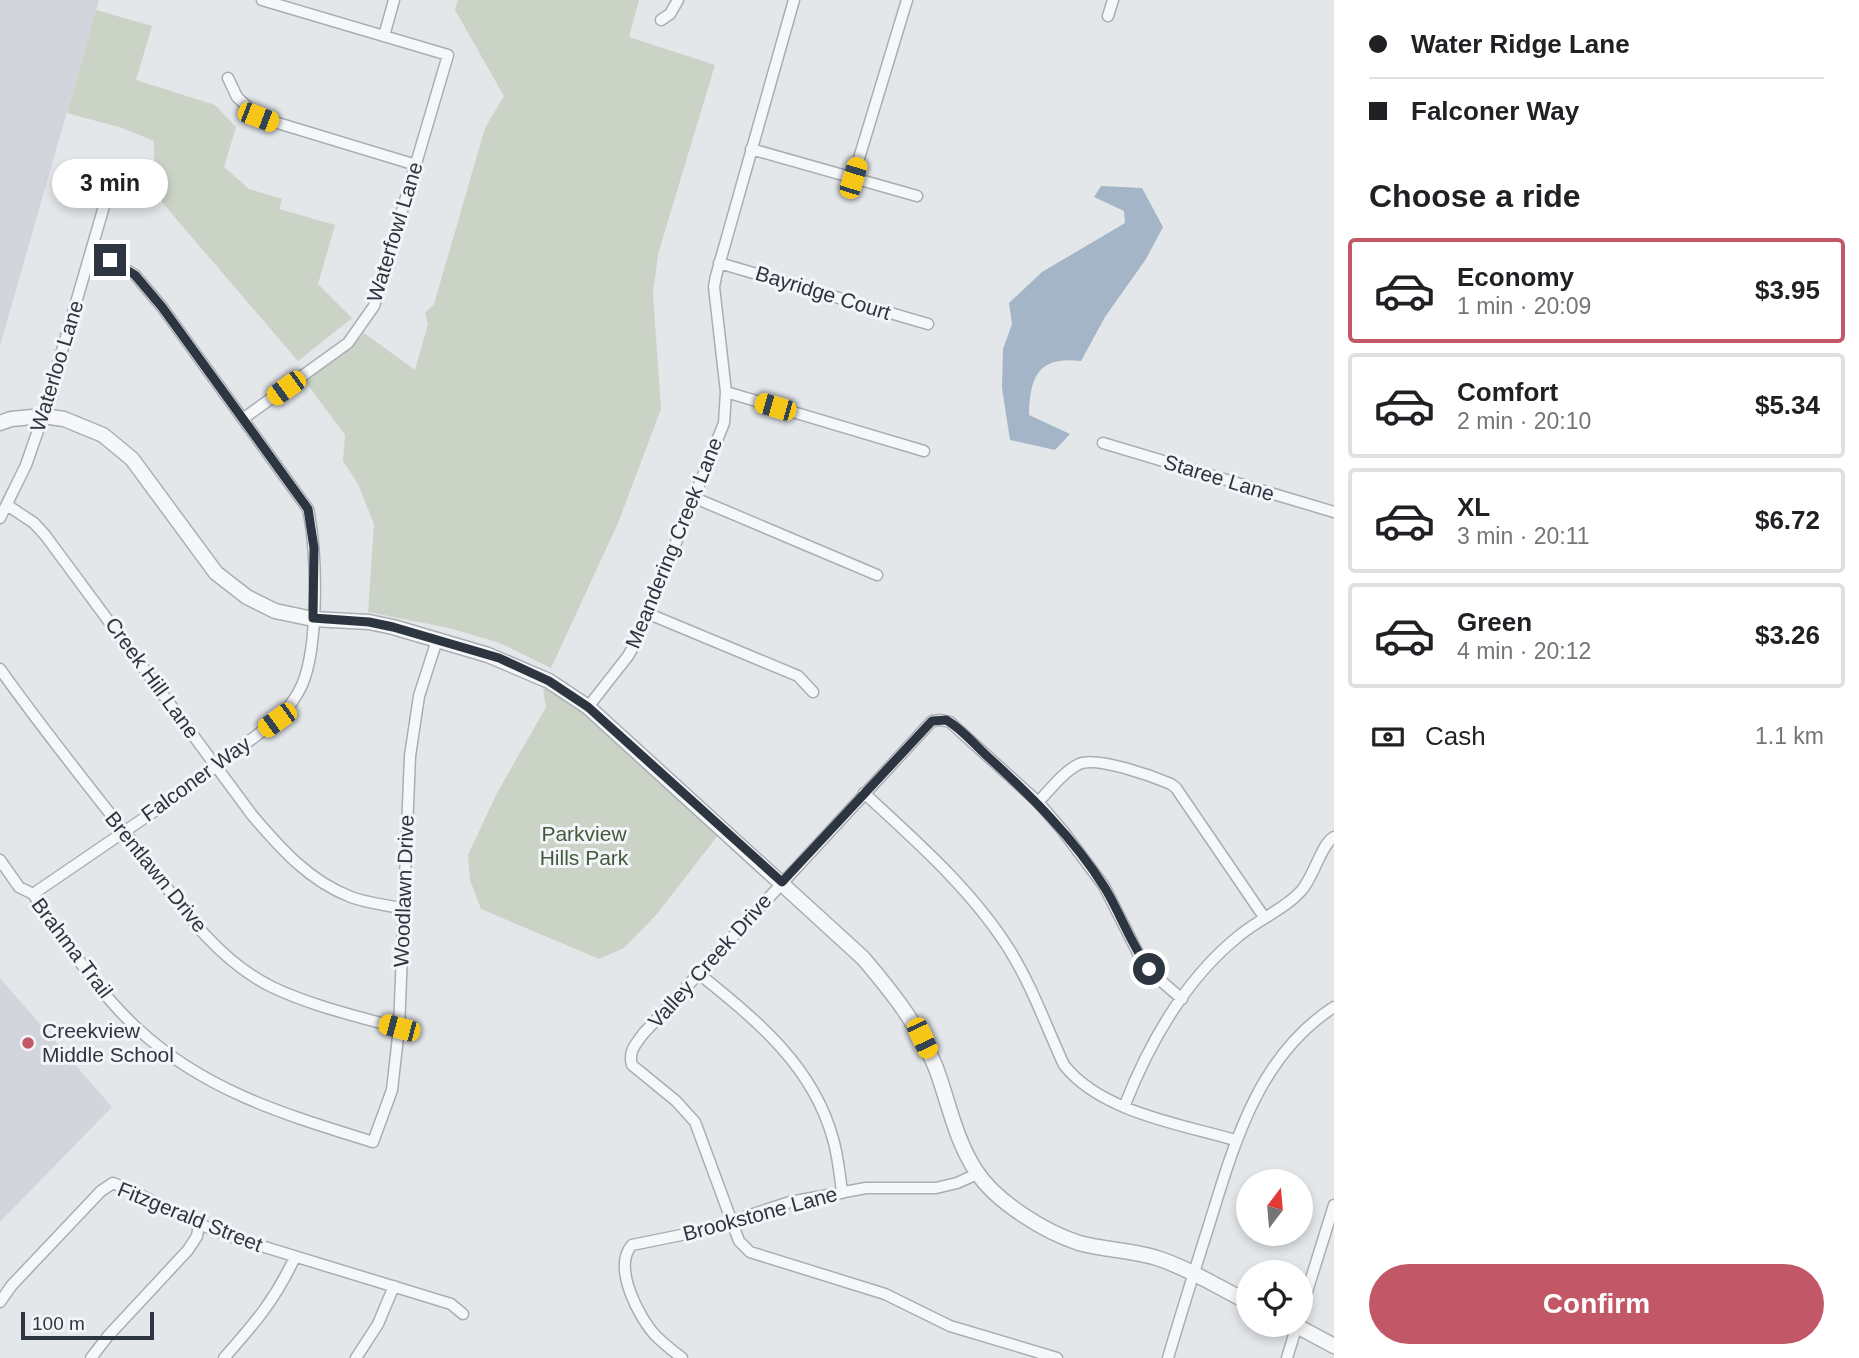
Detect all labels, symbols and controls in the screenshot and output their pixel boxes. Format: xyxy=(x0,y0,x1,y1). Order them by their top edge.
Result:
text: Water Ridge Lane xyxy=(1411,29,1630,59)
text: Falconer Way xyxy=(1411,96,1579,126)
car xyxy=(235,100,282,134)
car xyxy=(837,155,870,201)
callout: 3 min xyxy=(52,159,168,208)
street label: Waterfowl Lane xyxy=(362,159,427,305)
text: 3 min xyxy=(80,170,140,196)
text: Choose a ride xyxy=(1369,178,1581,214)
route end xyxy=(94,244,126,276)
icon: car xyxy=(1373,259,1436,322)
street label: Bayridge Court xyxy=(753,261,894,324)
text: Economy xyxy=(1457,262,1574,292)
text: $3.95 xyxy=(1755,275,1820,305)
text: 1 min · 20:09 xyxy=(1457,293,1591,319)
street label: Waterloo Lane xyxy=(26,298,87,434)
car xyxy=(263,367,310,409)
icon: car xyxy=(1373,374,1436,437)
text: Comfort xyxy=(1457,377,1558,407)
text: $5.34 xyxy=(1755,390,1820,420)
car xyxy=(752,391,799,423)
text: 2 min · 20:10 xyxy=(1457,408,1591,434)
street label: Meandering Creek Lane xyxy=(621,434,726,652)
street label: Staree Lane xyxy=(1161,450,1277,505)
icon: car xyxy=(1373,489,1436,552)
text: XL xyxy=(1457,492,1490,522)
text: $6.72 xyxy=(1755,505,1820,535)
text: 3 min · 20:11 xyxy=(1457,523,1590,549)
icon: car xyxy=(1373,604,1436,667)
text: Green xyxy=(1457,607,1532,637)
street label: Creek Hill Lane xyxy=(101,613,204,743)
text: $3.26 xyxy=(1755,620,1820,650)
text: 4 min · 20:12 xyxy=(1457,638,1591,664)
car xyxy=(254,699,301,741)
icon: cash xyxy=(1369,718,1407,756)
text: Cash xyxy=(1425,721,1486,751)
text: 1.1 km xyxy=(1755,723,1824,749)
street label: Falconer Way xyxy=(137,731,255,826)
street label: Brentlawn Drive xyxy=(101,807,212,937)
street label: Woodlawn Drive xyxy=(389,814,418,968)
park label: Parkview Hills Park xyxy=(540,822,629,869)
street label: Valley Creek Drive xyxy=(643,889,776,1032)
street label: Brahma Trail xyxy=(27,893,117,1002)
route start xyxy=(1133,953,1165,985)
car xyxy=(376,1012,423,1044)
car xyxy=(904,1015,941,1061)
place label: Creekview Middle School xyxy=(42,1019,174,1066)
marker: Creekview Middle School xyxy=(20,1035,36,1051)
north arrow xyxy=(1236,1169,1312,1246)
map controls xyxy=(1236,1169,1313,1337)
street label: Fitzgerald Street xyxy=(114,1177,266,1256)
street label: Brookstone Lane xyxy=(680,1182,840,1245)
button: locate xyxy=(1236,1260,1313,1337)
button: Confirm xyxy=(1369,1264,1824,1344)
scale bar xyxy=(21,1309,154,1341)
text: 100 m xyxy=(32,1313,85,1334)

